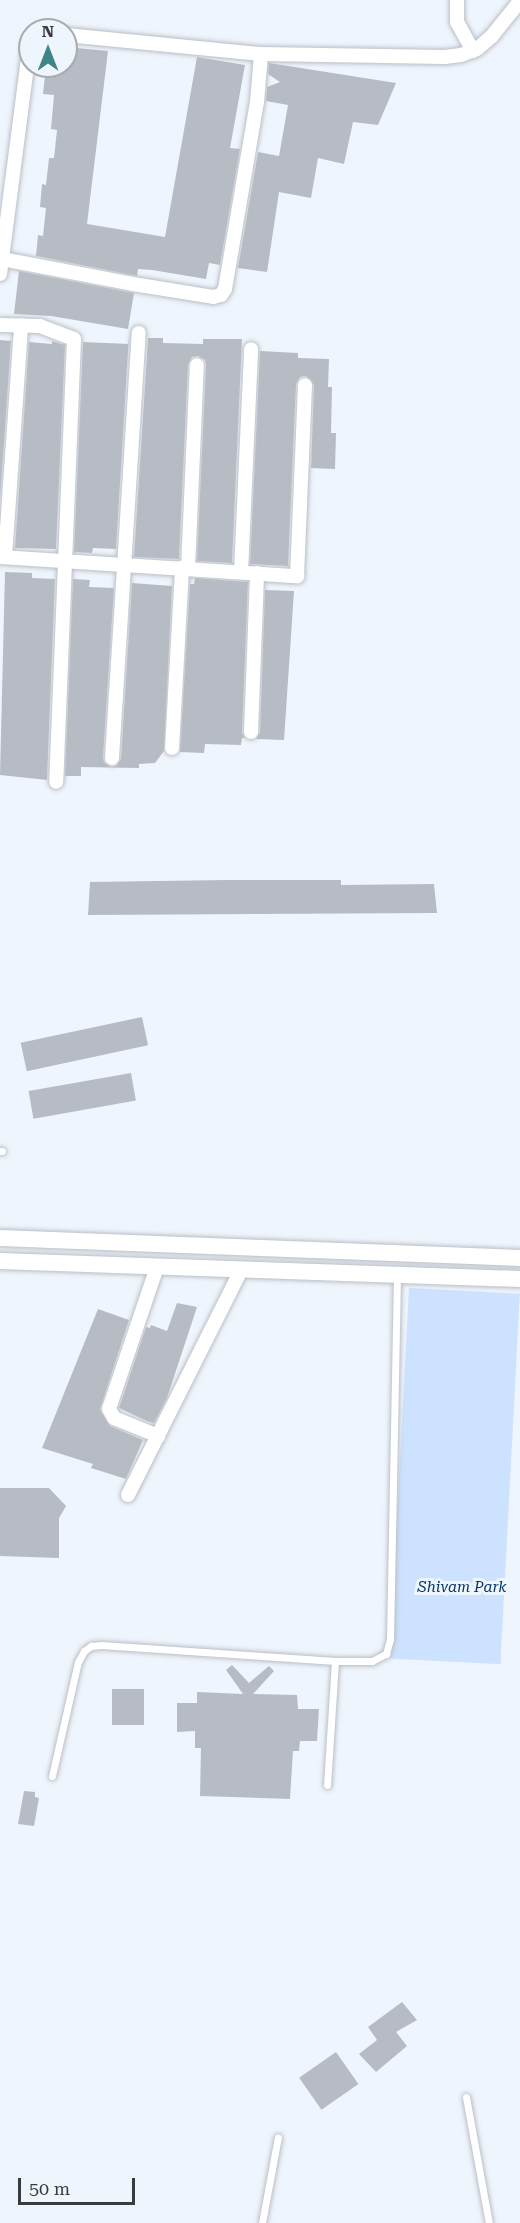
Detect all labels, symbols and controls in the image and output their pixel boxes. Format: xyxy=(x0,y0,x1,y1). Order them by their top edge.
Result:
north arrow xyxy=(18,18,78,78)
text: N xyxy=(42,22,54,41)
park label: Shivam Park xyxy=(418,1579,506,1597)
scale bar xyxy=(21,2166,138,2204)
text: 50 m xyxy=(29,2178,70,2199)

